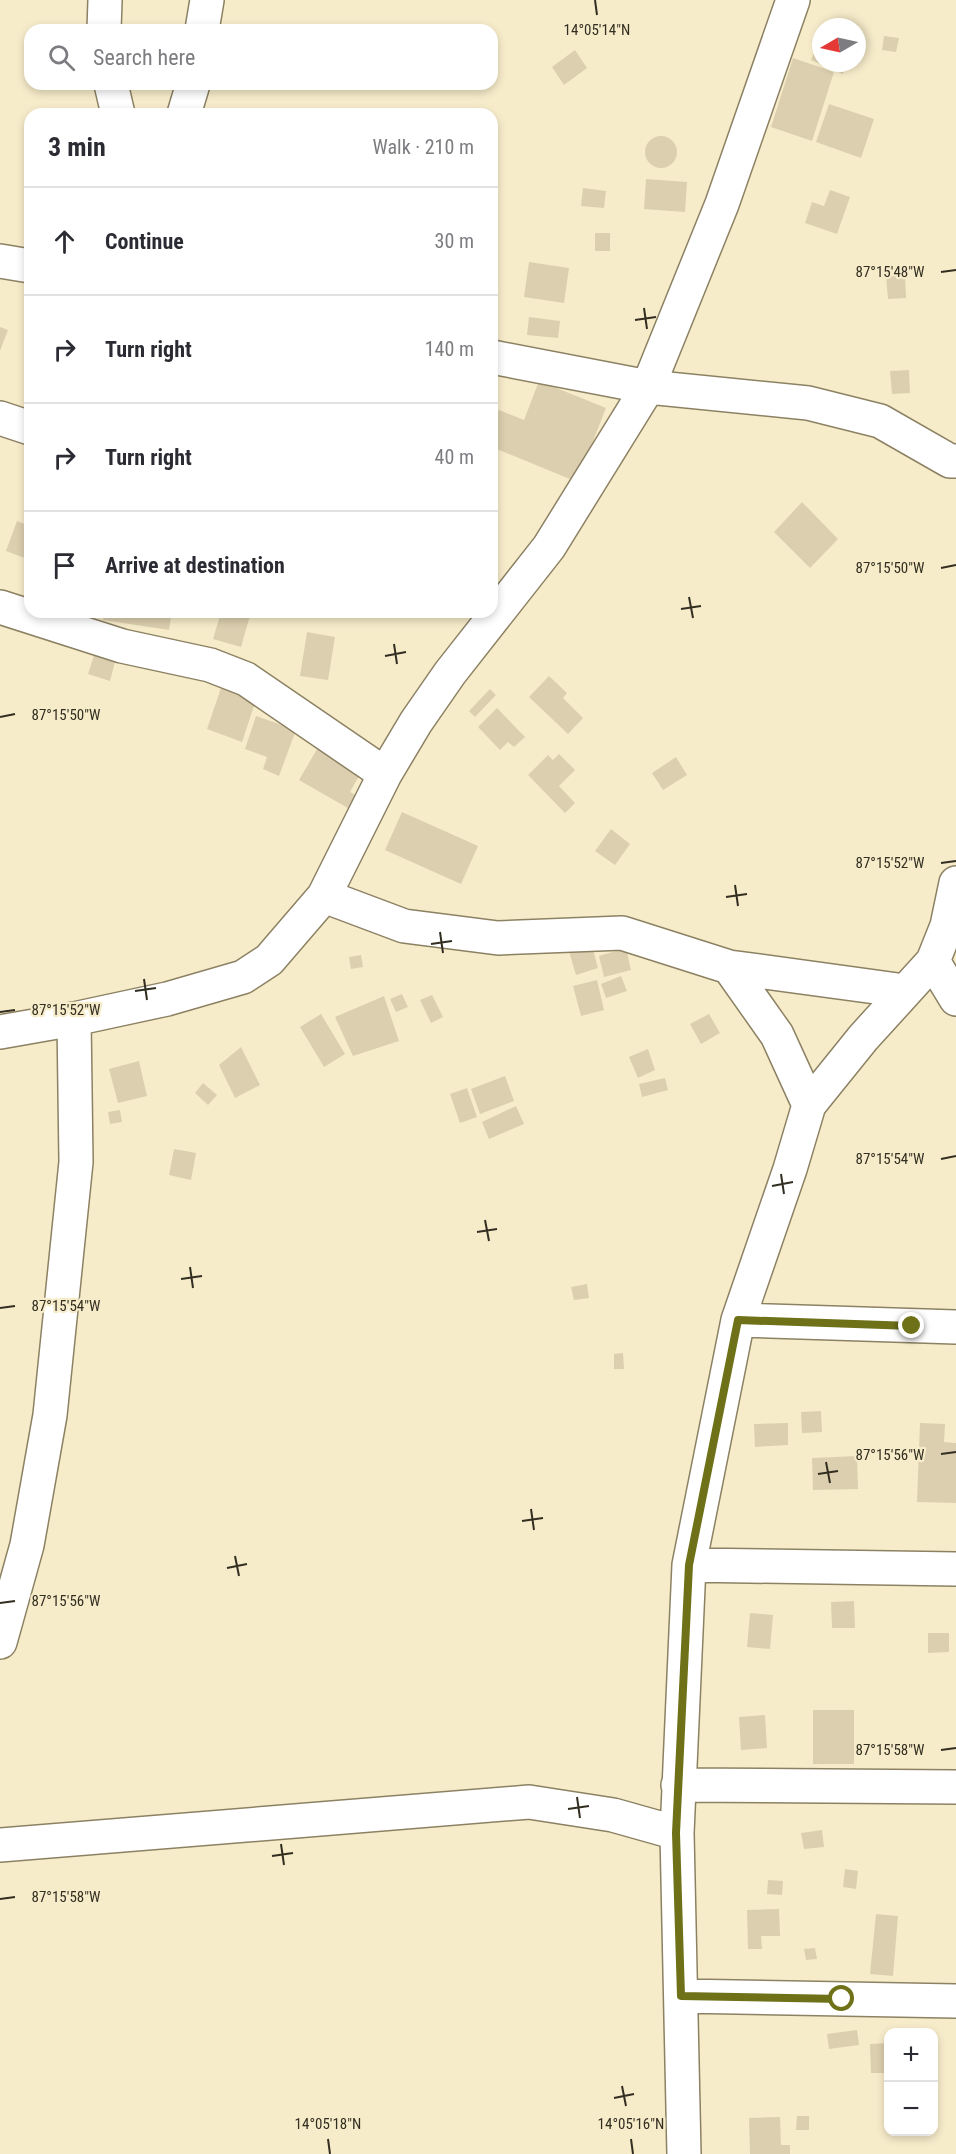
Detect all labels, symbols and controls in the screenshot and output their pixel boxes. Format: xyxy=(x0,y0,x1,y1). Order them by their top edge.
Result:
north arrow xyxy=(812,18,866,72)
text: 14°05'14"N xyxy=(564,21,630,39)
search box xyxy=(24,24,498,90)
icon: search xyxy=(45,41,78,74)
text: Search here xyxy=(93,45,195,70)
text: 3 min xyxy=(48,132,106,162)
text: Walk · 210 m xyxy=(373,135,474,159)
icon: ahead xyxy=(48,225,81,258)
text: Continue xyxy=(105,229,184,254)
text: 30 m xyxy=(435,229,474,253)
text: 87°15'48"W xyxy=(856,263,925,281)
icon: right xyxy=(48,333,81,366)
text: Turn right xyxy=(105,337,192,362)
text: 140 m xyxy=(425,337,474,361)
icon: right xyxy=(48,441,81,474)
text: Turn right xyxy=(105,445,192,470)
text: 40 m xyxy=(435,445,474,469)
icon: arrive xyxy=(48,549,81,582)
text: Arrive at destination xyxy=(105,553,285,578)
text: 87°15'50"W xyxy=(856,559,925,577)
text: 87°15'50"W xyxy=(32,706,101,724)
text: 87°15'52"W xyxy=(856,854,925,872)
text: 87°15'52"W xyxy=(32,1001,101,1019)
text: 87°15'54"W xyxy=(856,1150,925,1168)
text: 87°15'54"W xyxy=(32,1297,101,1315)
route end xyxy=(898,1312,924,1338)
text: 87°15'56"W xyxy=(856,1446,925,1464)
text: 87°15'56"W xyxy=(32,1592,101,1610)
text: 87°15'58"W xyxy=(856,1741,925,1759)
text: 87°15'58"W xyxy=(32,1888,101,1906)
route start xyxy=(828,1985,854,2011)
map controls xyxy=(884,2028,938,2136)
button: + xyxy=(884,2028,938,2082)
button: − xyxy=(884,2082,938,2136)
text: 14°05'18"N xyxy=(295,2115,361,2133)
text: 14°05'16"N xyxy=(598,2115,664,2133)

